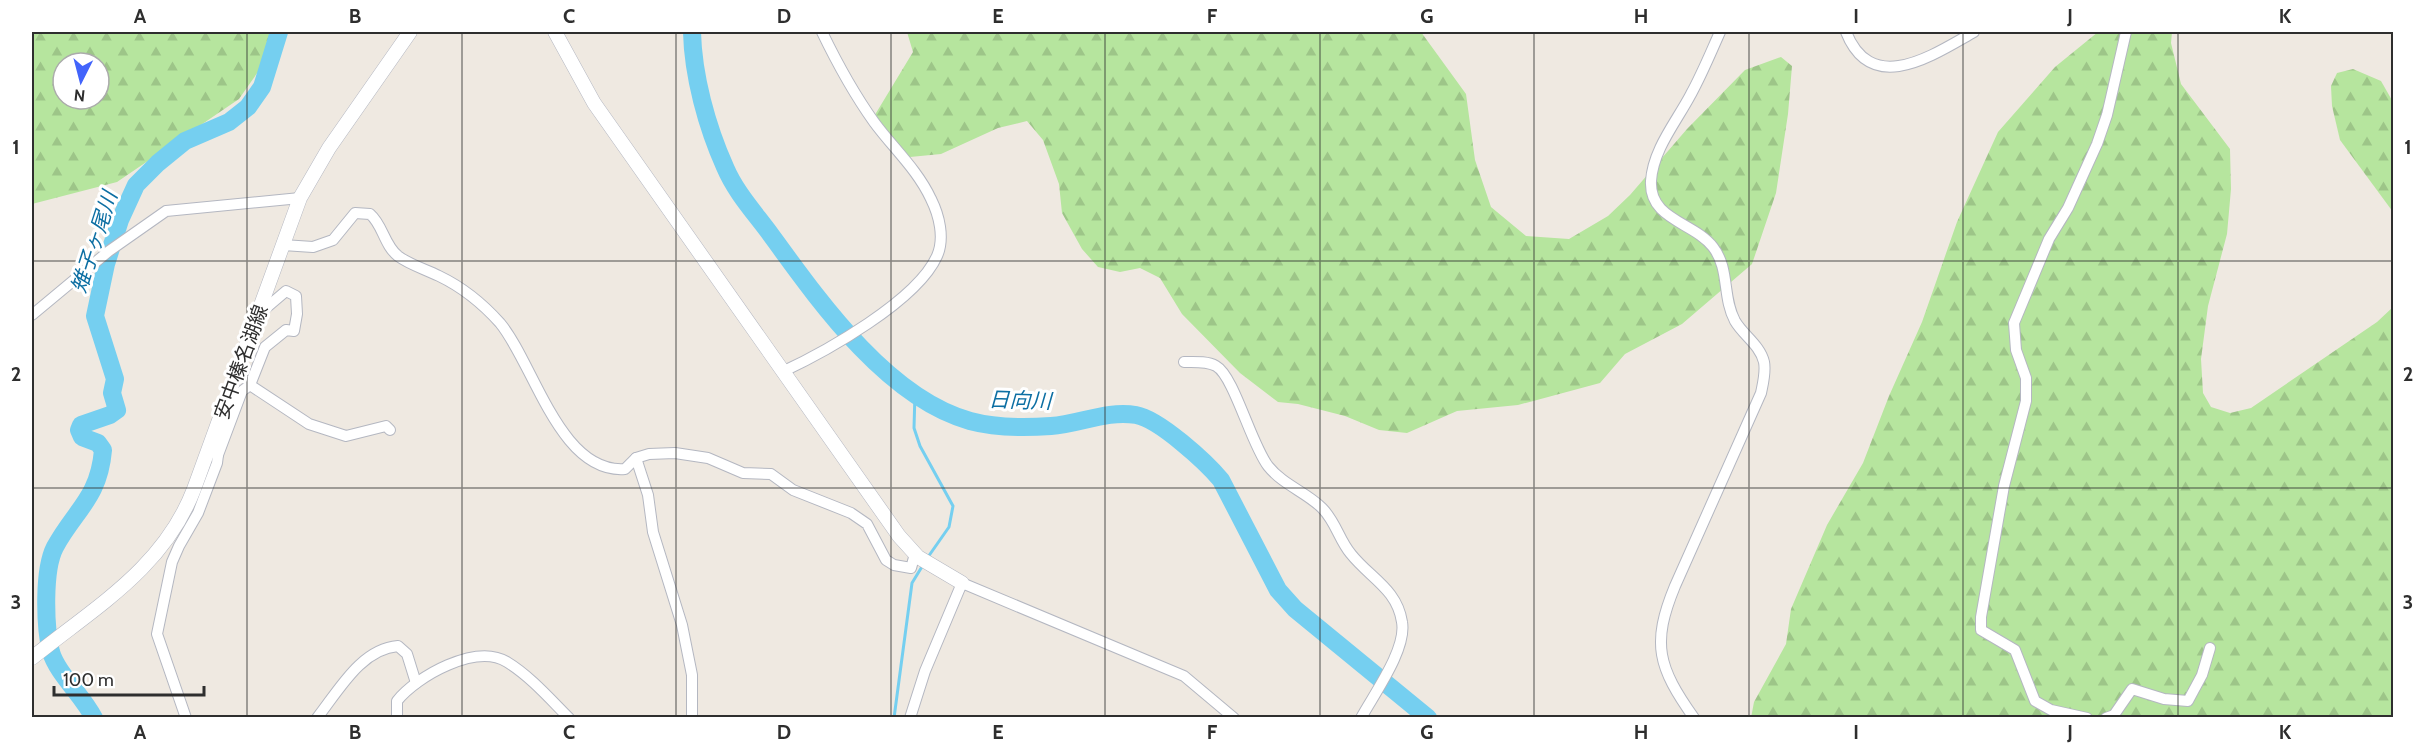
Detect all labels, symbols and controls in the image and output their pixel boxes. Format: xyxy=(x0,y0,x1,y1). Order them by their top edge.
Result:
text: A xyxy=(134,4,147,28)
text: B xyxy=(349,4,361,28)
text: C xyxy=(563,4,575,28)
text: D xyxy=(777,4,791,28)
text: E xyxy=(992,4,1004,28)
text: F xyxy=(1207,4,1218,28)
text: G xyxy=(1420,4,1434,28)
text: H xyxy=(1634,4,1648,28)
text: I xyxy=(1853,4,1859,28)
text: J xyxy=(2066,4,2073,28)
text: K xyxy=(2279,4,2292,28)
north arrow xyxy=(51,51,111,111)
text: N xyxy=(73,85,86,105)
text: 1 xyxy=(12,135,20,159)
text: 1 xyxy=(2404,135,2412,159)
water label: 雉子ヶ尾川 xyxy=(66,186,123,296)
street label: 安中榛名湖線 xyxy=(209,302,273,422)
text: 2 xyxy=(11,362,21,386)
text: 2 xyxy=(2403,362,2413,386)
water label: 日向川 xyxy=(988,386,1054,414)
text: 3 xyxy=(11,590,21,614)
text: 3 xyxy=(2403,590,2413,614)
scale bar xyxy=(54,659,204,697)
text: 100 m xyxy=(63,669,114,691)
text: A xyxy=(134,720,147,744)
text: B xyxy=(349,720,361,744)
text: C xyxy=(563,720,575,744)
text: D xyxy=(777,720,791,744)
text: E xyxy=(992,720,1004,744)
text: F xyxy=(1207,720,1218,744)
text: G xyxy=(1420,720,1434,744)
text: H xyxy=(1634,720,1648,744)
text: I xyxy=(1853,720,1859,744)
text: J xyxy=(2066,720,2073,744)
text: K xyxy=(2279,720,2292,744)

